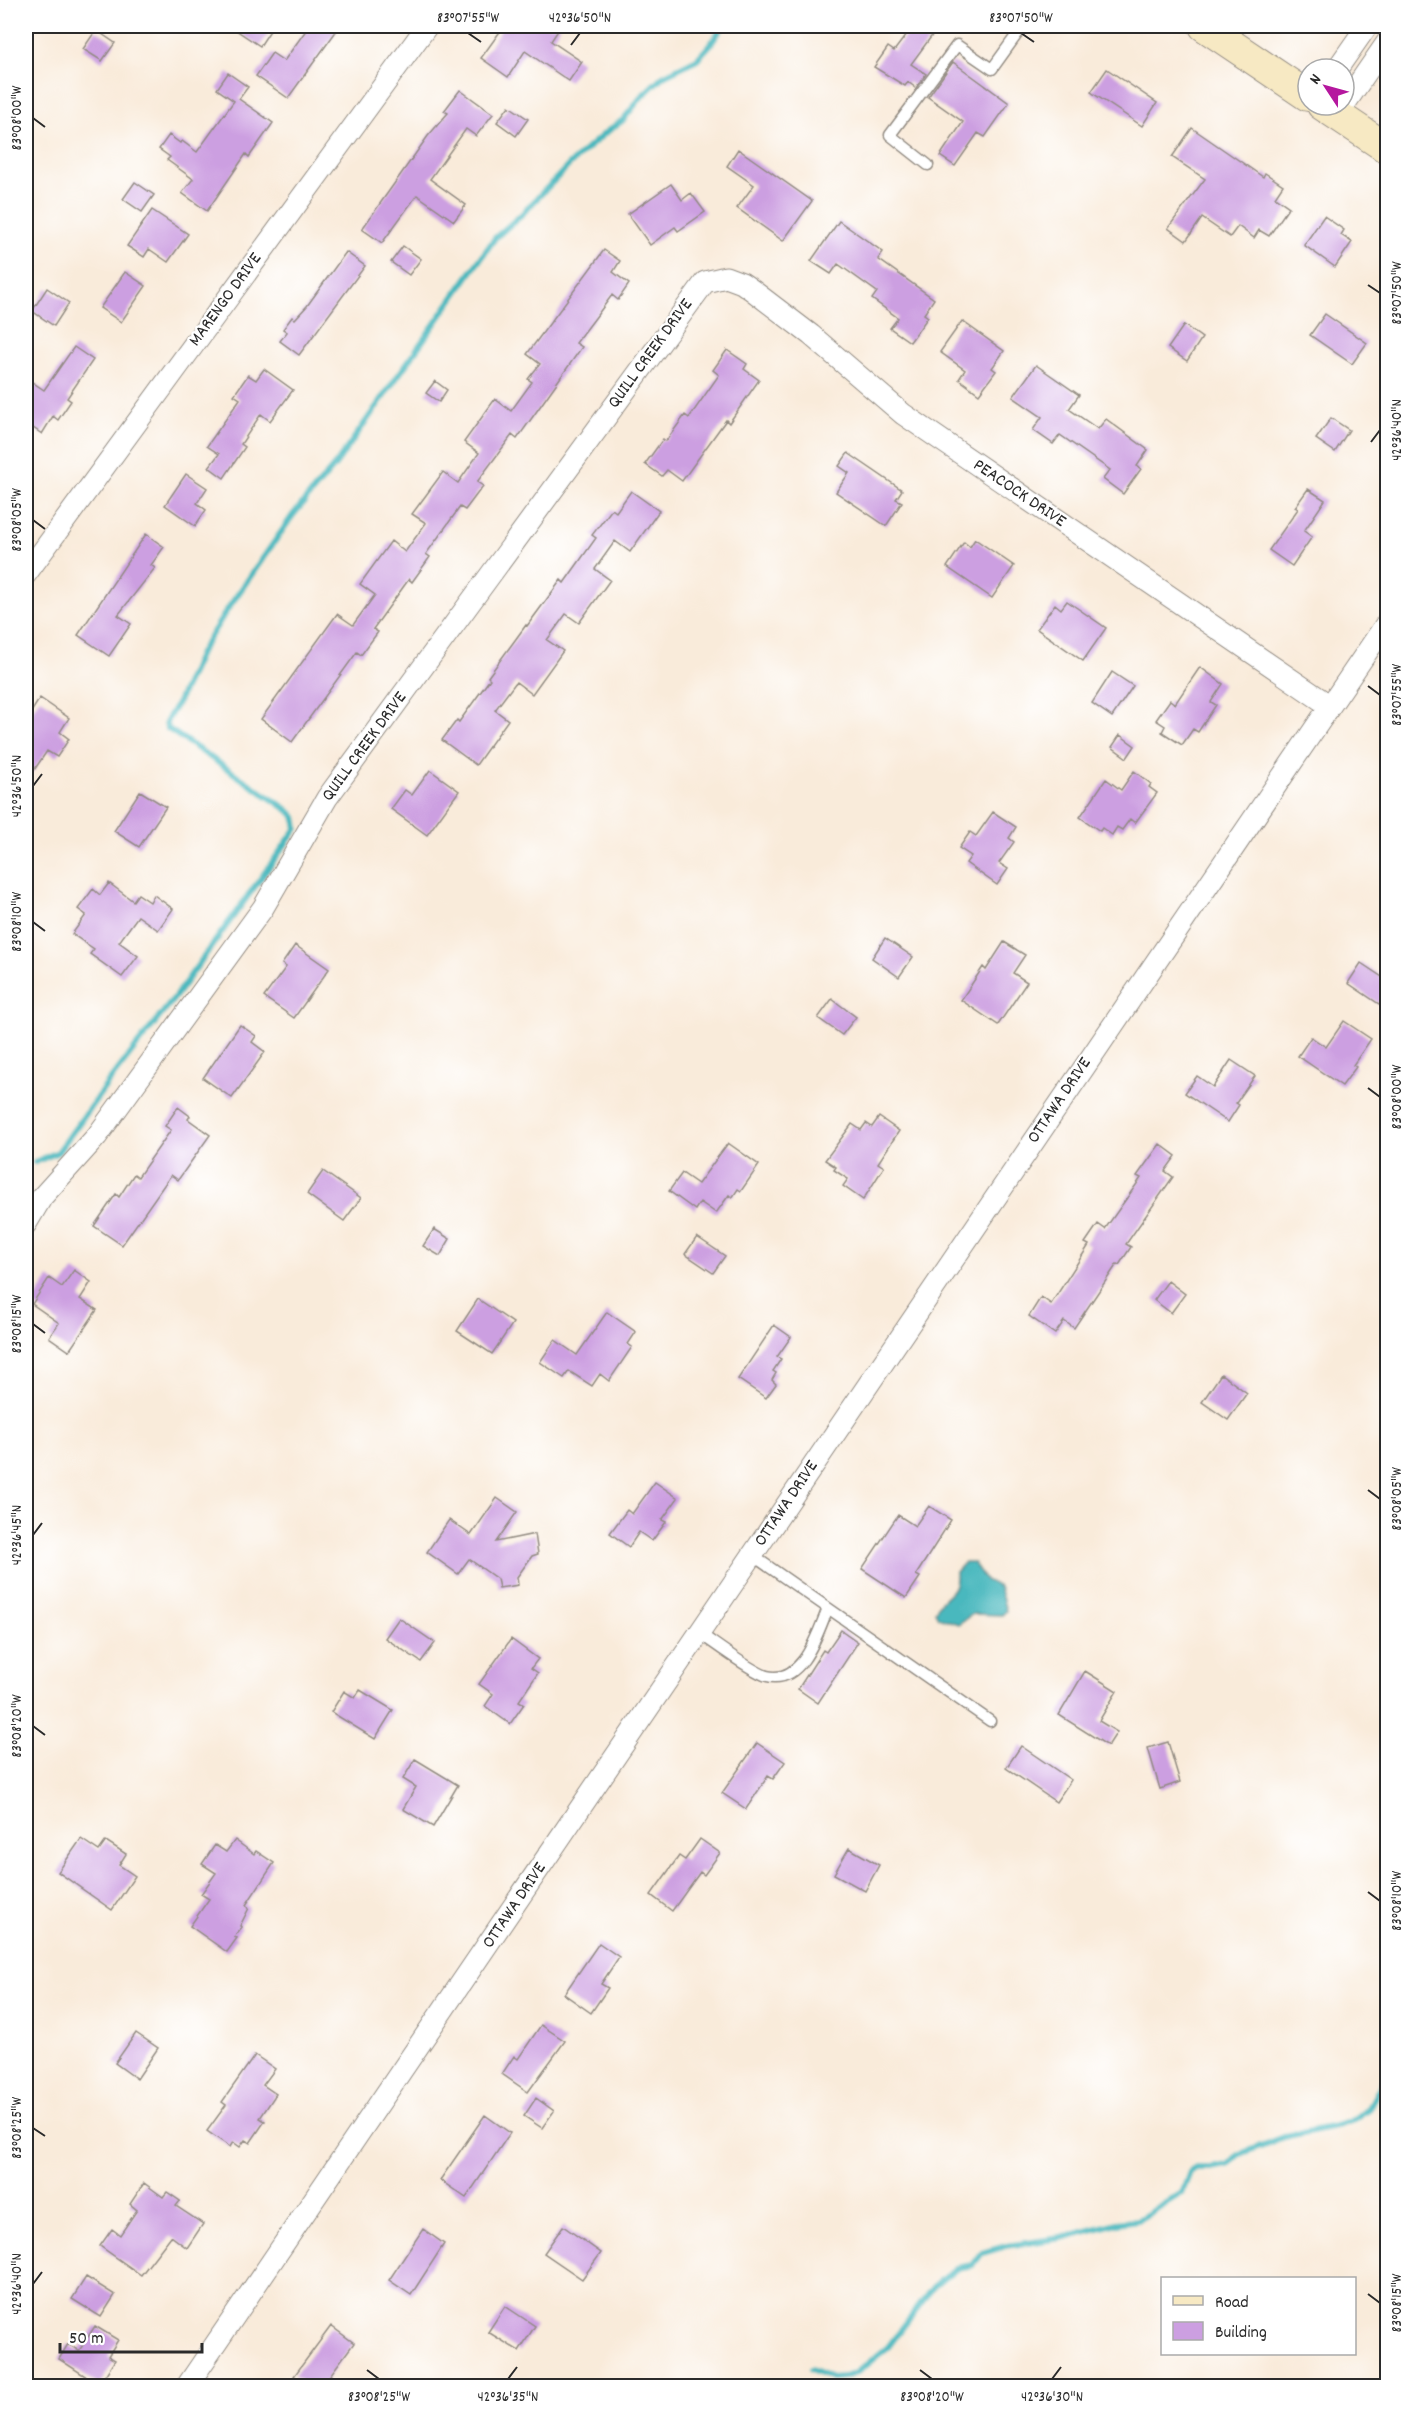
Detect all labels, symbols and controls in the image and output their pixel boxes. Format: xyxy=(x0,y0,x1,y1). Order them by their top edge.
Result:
text: 83°07'55"W xyxy=(437,8,499,30)
text: 42°36'50"N xyxy=(549,8,611,30)
text: 83°07'50"W xyxy=(989,8,1053,30)
north arrow xyxy=(1296,57,1356,117)
text: N xyxy=(1304,70,1328,90)
text: 83°08'00"W xyxy=(7,85,29,150)
street label: MARENGO DRIVE xyxy=(183,248,269,352)
text: 83°07'50"W xyxy=(1387,261,1409,325)
street label: QUILL CREEK DRIVE xyxy=(603,294,699,414)
text: 42°36'40"N xyxy=(1387,399,1409,461)
street label: PEACOCK DRIVE xyxy=(968,454,1070,534)
text: 83°08'05"W xyxy=(7,488,29,552)
text: 83°07'55"W xyxy=(1387,664,1409,726)
street label: QUILL CREEK DRIVE xyxy=(317,687,413,807)
text: 42°36'50"N xyxy=(7,755,29,817)
text: 83°08'10"W xyxy=(7,892,29,952)
street label: OTTAWA DRIVE xyxy=(1022,1053,1098,1149)
text: 83°08'00"W xyxy=(1387,1064,1409,1129)
text: 83°08'15"W xyxy=(7,1294,29,1353)
street label: OTTAWA DRIVE xyxy=(749,1456,825,1552)
text: 83°08'05"W xyxy=(1387,1467,1409,1531)
text: 42°36'45"N xyxy=(7,1505,29,1565)
text: 83°08'20"W xyxy=(7,1694,29,1758)
street label: OTTAWA DRIVE xyxy=(477,1858,553,1954)
text: 83°08'10"W xyxy=(1387,1871,1409,1931)
text: 83°08'25"W xyxy=(7,2097,29,2159)
text: 42°36'40"N xyxy=(7,2253,29,2315)
text: 83°08'15"W xyxy=(1387,2273,1409,2332)
legend xyxy=(1161,2277,1356,2355)
text: Road xyxy=(1215,2291,1249,2316)
scale bar xyxy=(60,2316,202,2354)
text: Building xyxy=(1215,2321,1267,2346)
text: 50 m xyxy=(69,2327,104,2352)
text: 83°08'25"W xyxy=(348,2387,410,2409)
text: 42°36'35"N xyxy=(478,2387,538,2409)
text: 83°08'20"W xyxy=(900,2387,964,2409)
text: 42°36'30"N xyxy=(1021,2387,1083,2409)

